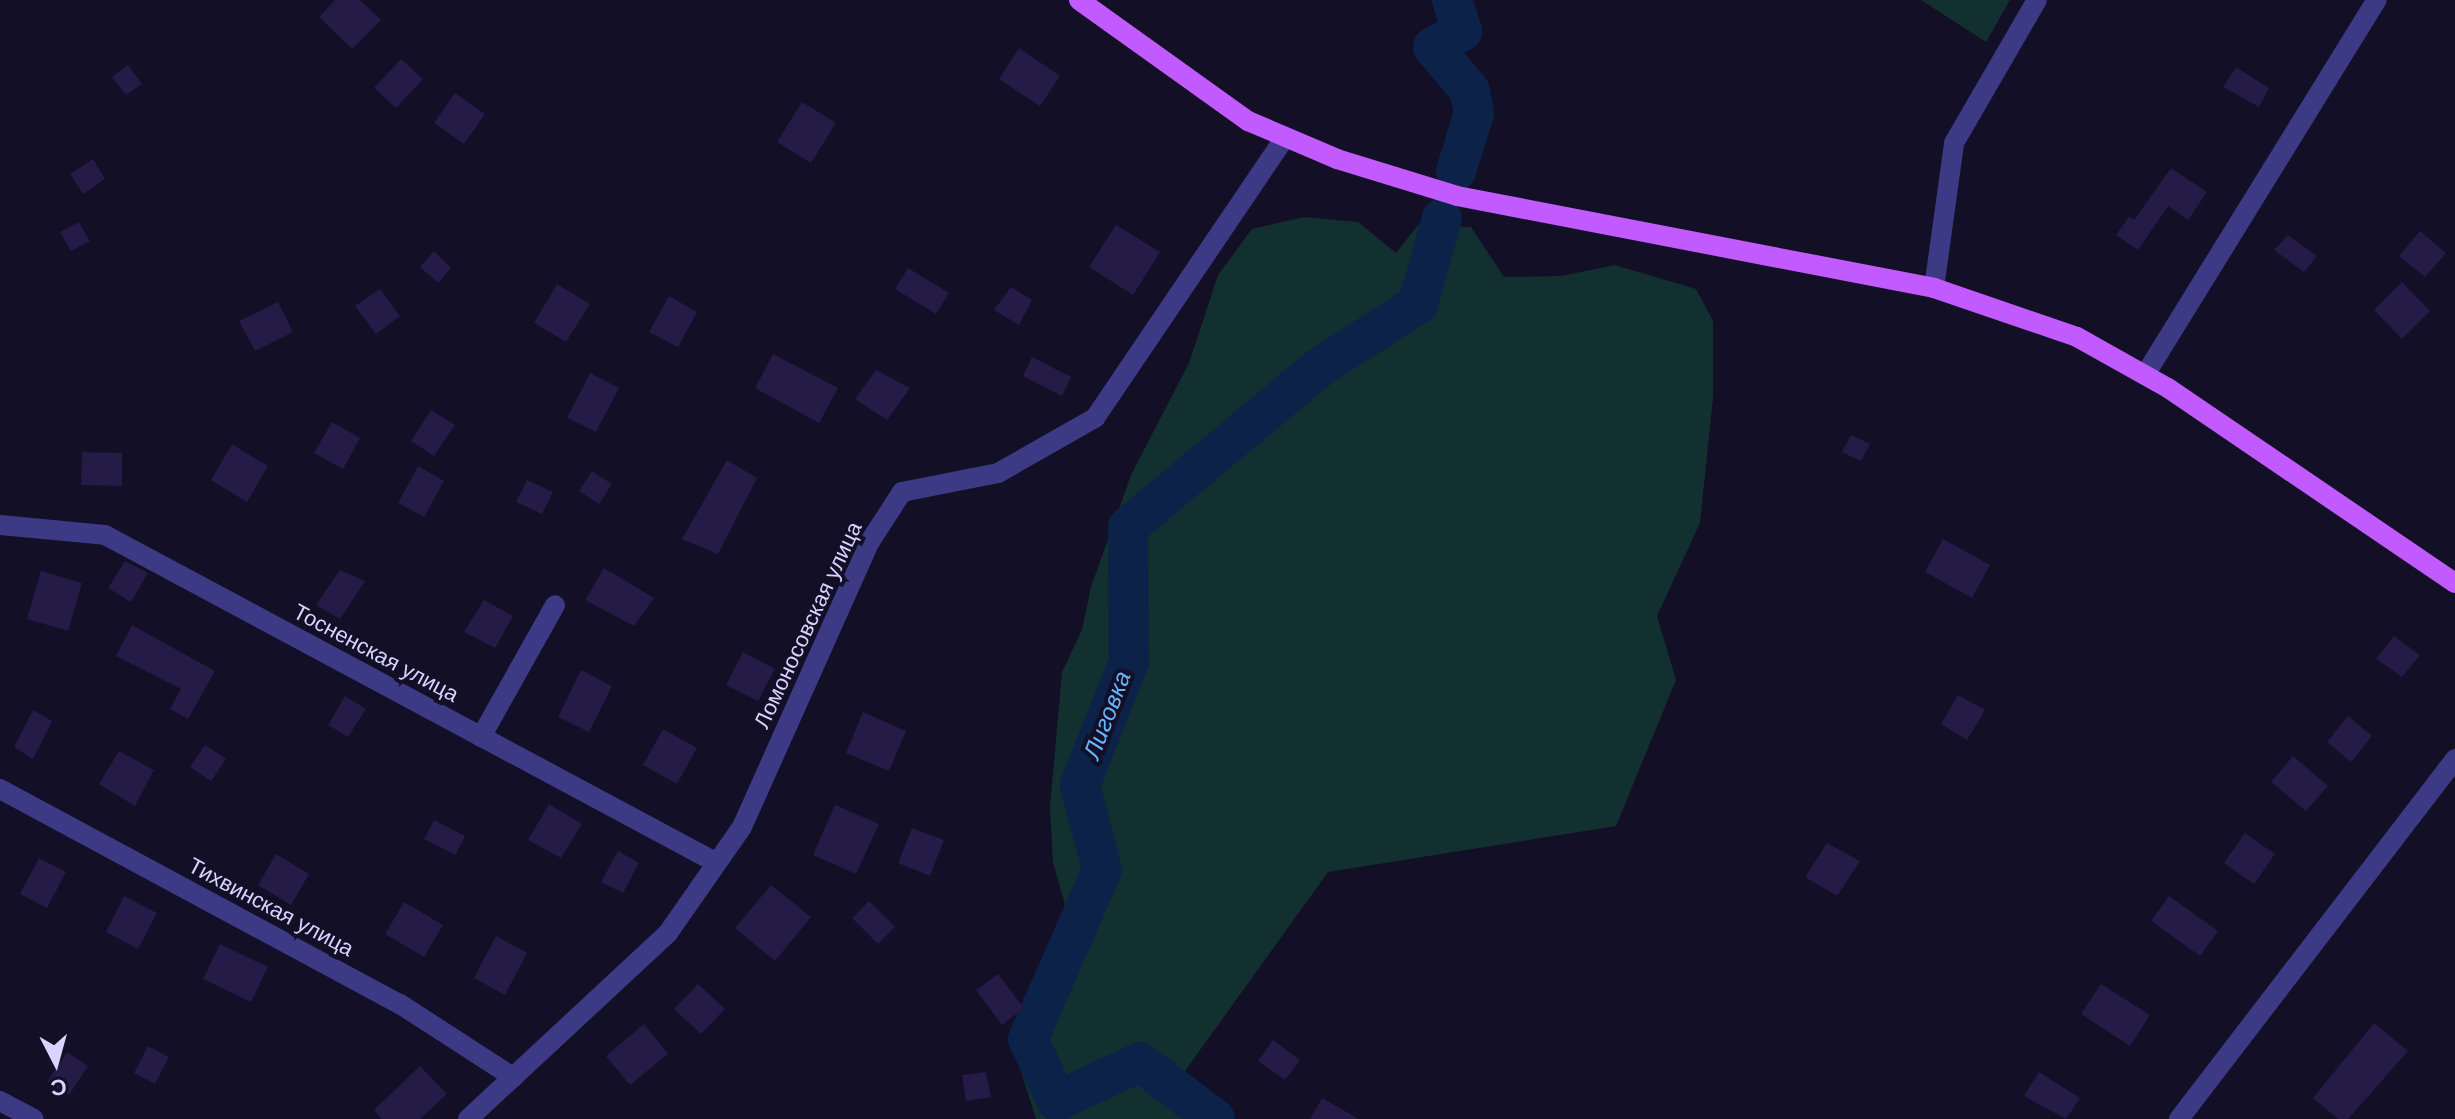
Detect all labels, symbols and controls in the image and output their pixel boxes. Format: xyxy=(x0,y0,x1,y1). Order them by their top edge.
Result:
street label: Ломоносовская улица xyxy=(748,517,868,733)
street label: Тосненская улица xyxy=(289,598,463,708)
water label: Лиговка xyxy=(1077,667,1137,763)
street label: Тихвинская улица xyxy=(184,852,358,962)
north arrow xyxy=(16,1023,96,1103)
text: С xyxy=(49,1074,68,1101)

